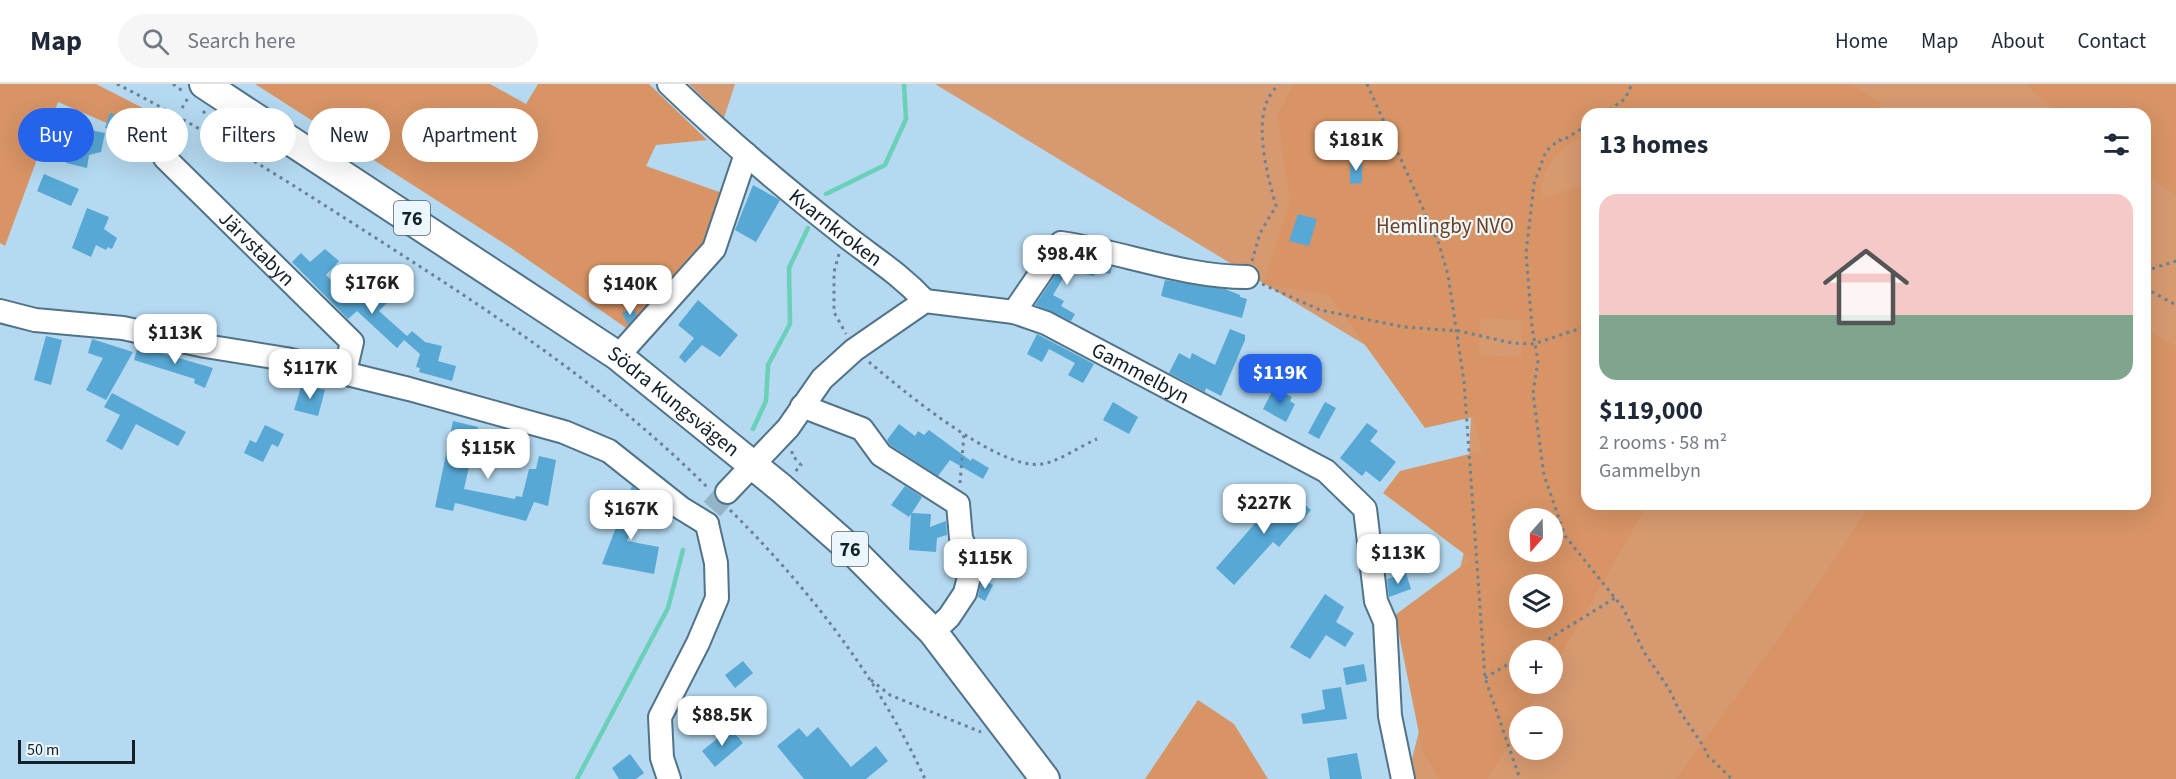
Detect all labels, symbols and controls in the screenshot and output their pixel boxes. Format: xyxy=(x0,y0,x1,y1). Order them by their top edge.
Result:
search box xyxy=(118,14,538,68)
text: Map xyxy=(30,21,82,61)
icon: search xyxy=(139,25,172,58)
text: Search here xyxy=(187,25,296,57)
text: Home xyxy=(1835,26,1888,56)
text: Map xyxy=(1921,26,1959,56)
text: About xyxy=(1992,26,2044,56)
text: Contact xyxy=(2077,26,2146,56)
chip: Buy xyxy=(18,108,94,162)
chip: Rent xyxy=(106,108,188,162)
chip: Filters xyxy=(200,108,296,162)
chip: New xyxy=(308,108,390,162)
chip: Apartment xyxy=(402,108,538,162)
pin: $181K xyxy=(1314,121,1398,172)
text: $181K xyxy=(1329,126,1383,154)
text: 13 homes xyxy=(1599,126,1708,163)
icon: filters xyxy=(2100,128,2133,161)
street label: Kvarnkroken xyxy=(782,181,889,274)
road number: 76 xyxy=(394,201,430,235)
street label: Järvstabyn xyxy=(212,204,302,293)
park label: Hemlingby NVO xyxy=(1376,211,1514,241)
icon: home xyxy=(1812,233,1920,341)
pin: $98.4K xyxy=(1018,235,1116,286)
text: $98.4K xyxy=(1037,240,1097,268)
pin: $176K xyxy=(330,264,414,315)
pin: $140K xyxy=(588,265,672,316)
text: $176K xyxy=(345,269,399,297)
text: $140K xyxy=(603,270,657,298)
pin: $113K xyxy=(133,314,217,365)
text: $113K xyxy=(148,319,202,347)
street label: Gammelbyn xyxy=(1086,335,1195,411)
street label: Södra Kungsvägen xyxy=(602,338,746,464)
pin: $117K xyxy=(268,349,352,400)
text: $117K xyxy=(283,354,337,382)
pin: $119K xyxy=(1238,354,1322,405)
text: $119K xyxy=(1253,359,1307,387)
text: $119,000 xyxy=(1599,392,1703,429)
pin: $115K xyxy=(446,429,530,480)
text: 2 rooms · 58 m² xyxy=(1599,429,1727,457)
text: $115K xyxy=(461,434,515,462)
text: Gammelbyn xyxy=(1599,457,1701,485)
pin: $227K xyxy=(1222,484,1306,535)
text: $227K xyxy=(1237,489,1291,517)
pin: $167K xyxy=(589,490,673,541)
text: $167K xyxy=(604,495,658,523)
north arrow xyxy=(1509,508,1563,562)
map controls xyxy=(1509,508,1563,760)
road number: 76 xyxy=(832,532,868,566)
pin: $113K xyxy=(1356,534,1440,585)
pin: $115K xyxy=(943,539,1027,590)
text: $113K xyxy=(1371,539,1425,567)
text: $115K xyxy=(958,544,1012,572)
button: layers xyxy=(1509,574,1563,628)
button: + xyxy=(1509,640,1563,694)
pin: $88.5K xyxy=(673,696,771,747)
text: $88.5K xyxy=(692,701,752,729)
button: − xyxy=(1509,706,1563,760)
scale bar xyxy=(18,737,135,764)
text: 50 m xyxy=(27,739,59,761)

